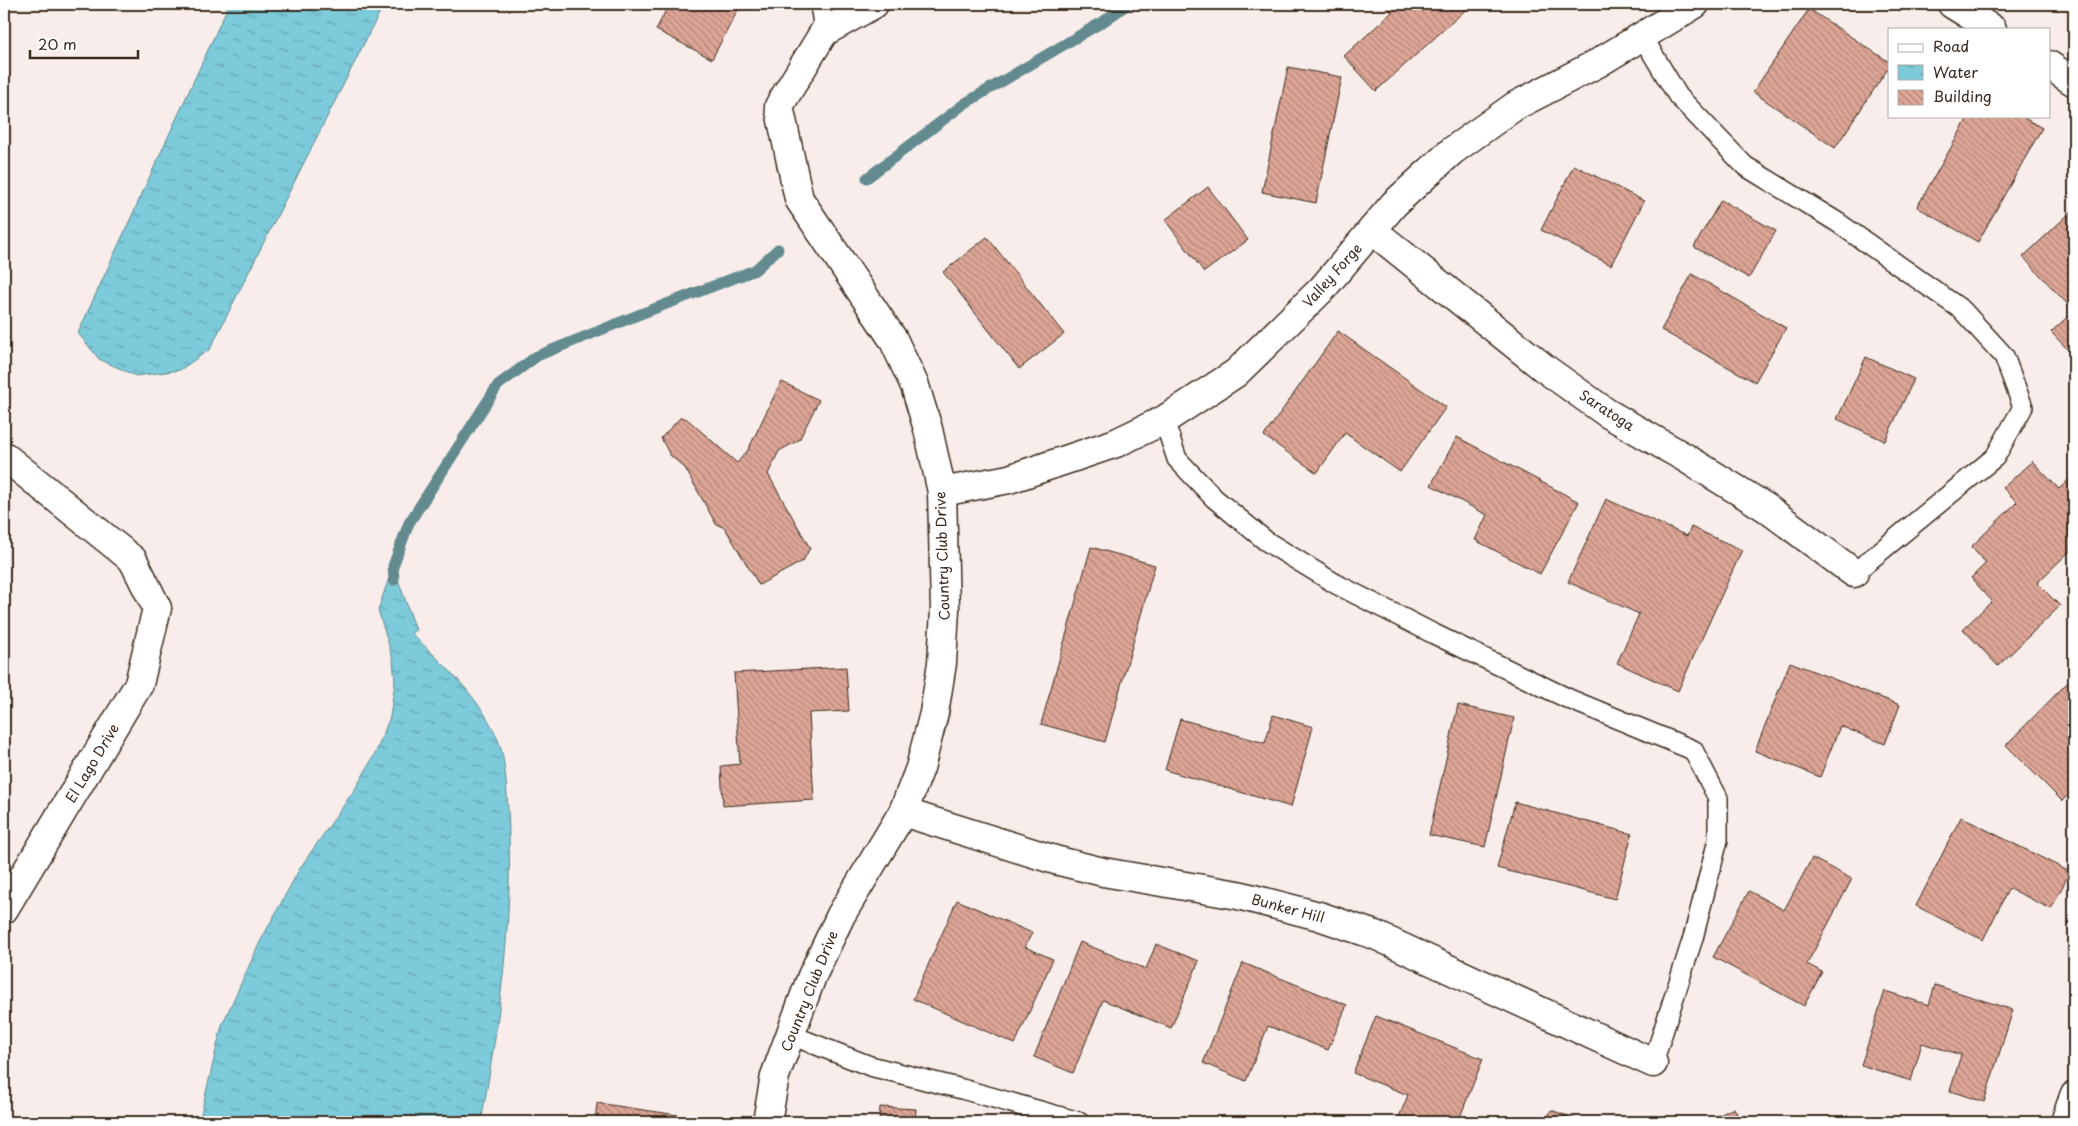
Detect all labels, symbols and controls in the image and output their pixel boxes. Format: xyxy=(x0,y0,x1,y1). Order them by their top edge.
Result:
scale bar xyxy=(30,28,138,60)
legend xyxy=(1888,28,2050,118)
text: 20 m xyxy=(38,32,77,55)
text: Road xyxy=(1933,34,1969,57)
text: Water xyxy=(1933,60,1978,83)
text: Building xyxy=(1933,84,1992,107)
street label: Valley Forge xyxy=(1297,238,1367,312)
street label: Saratoga xyxy=(1575,384,1639,436)
street label: Country Club Drive xyxy=(929,491,955,621)
street label: El Lago Drive xyxy=(60,719,124,807)
street label: Bunker Hill xyxy=(1249,888,1327,928)
street label: Country Club Drive xyxy=(775,927,843,1055)

